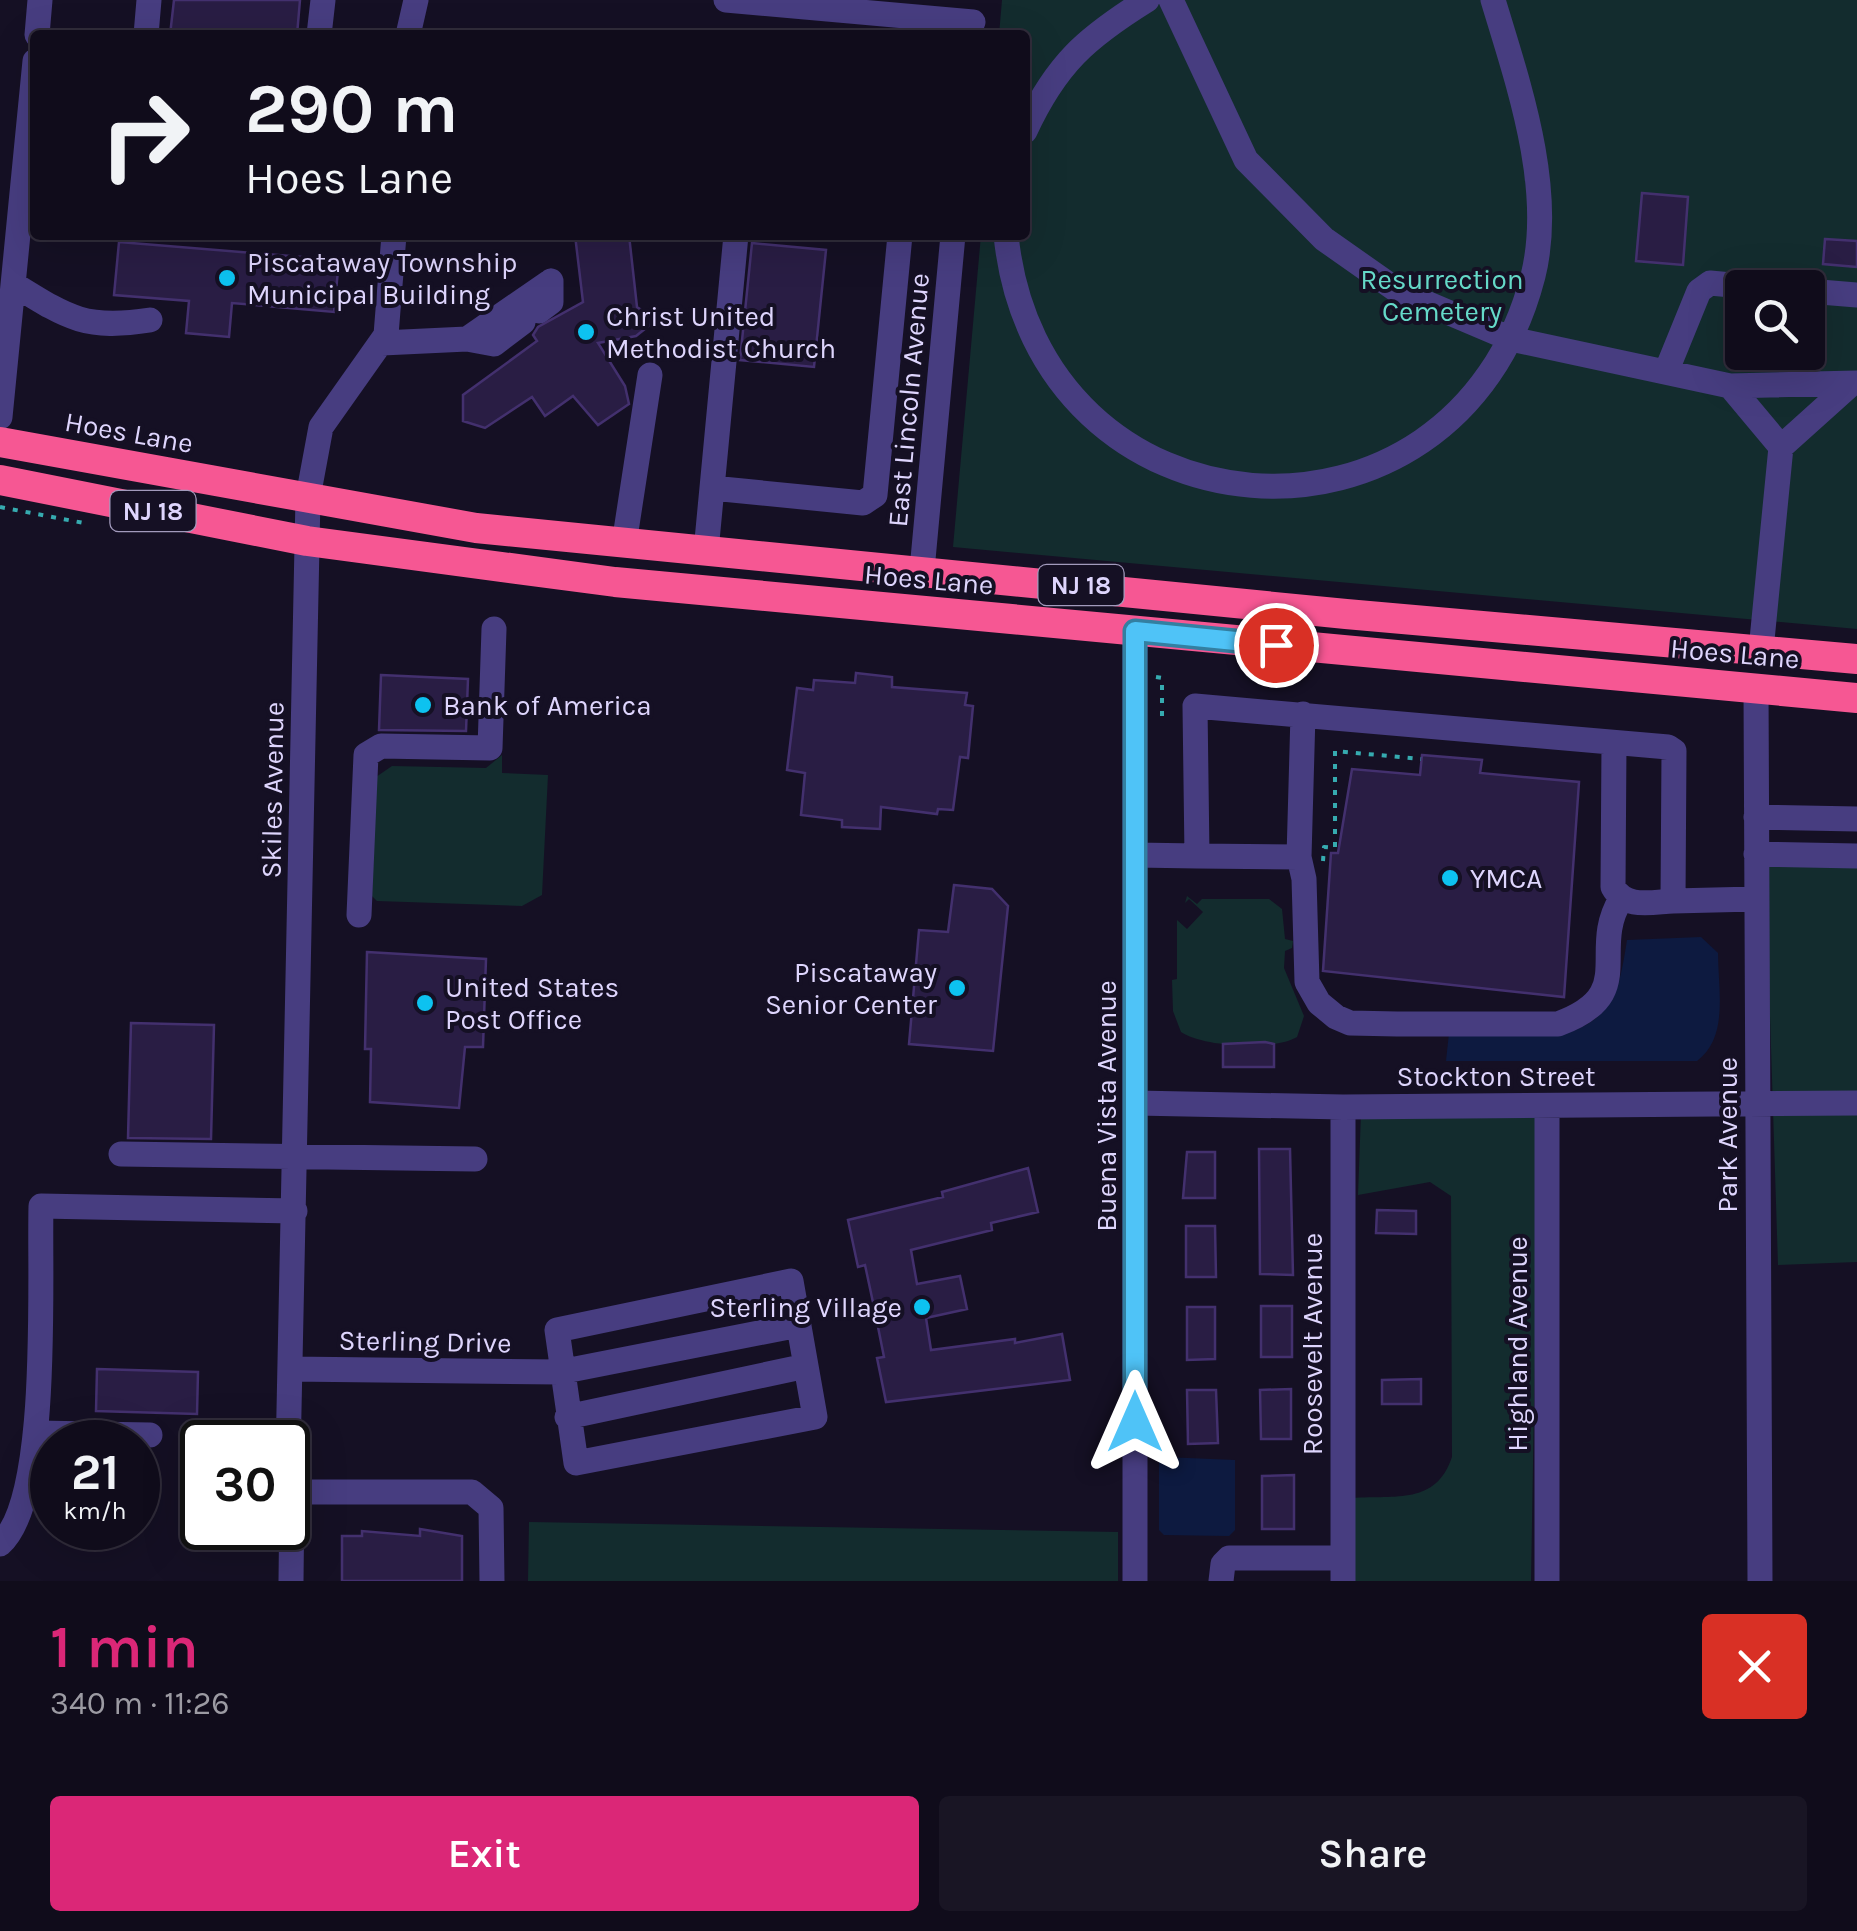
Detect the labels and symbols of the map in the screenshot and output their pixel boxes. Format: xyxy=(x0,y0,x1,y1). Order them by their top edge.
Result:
place label: Piscataway Township Municipal Building xyxy=(247,246,517,311)
park label: Resurrection Cemetery xyxy=(1360,263,1524,328)
marker: Piscataway Township Municipal Building xyxy=(216,267,238,289)
street label: East Lincoln Avenue xyxy=(881,272,936,528)
place label: Christ United Methodist Church xyxy=(606,300,836,365)
marker: Christ United Methodist Church xyxy=(575,321,597,343)
street label: Hoes Lane xyxy=(62,405,196,460)
road number: NJ 18 xyxy=(110,491,196,531)
street label: Hoes Lane xyxy=(863,557,995,602)
road number: NJ 18 xyxy=(1038,565,1124,605)
pin xyxy=(1234,603,1319,688)
street label: Hoes Lane xyxy=(1669,631,1801,676)
place label: Bank of America xyxy=(443,689,652,722)
marker: Bank of America xyxy=(412,694,434,716)
street label: Skiles Avenue xyxy=(254,701,291,879)
place label: YMCA xyxy=(1470,862,1542,895)
marker: YMCA xyxy=(1439,867,1461,889)
place label: Piscataway Senior Center xyxy=(765,956,938,1021)
place label: United States Post Office xyxy=(445,971,619,1036)
marker: Piscataway Senior Center xyxy=(946,977,968,999)
street label: Buena Vista Avenue xyxy=(1090,980,1123,1232)
marker: United States Post Office xyxy=(414,992,436,1014)
street label: Park Avenue xyxy=(1711,1057,1744,1213)
street label: Stockton Street xyxy=(1396,1060,1596,1093)
street label: Roosevelt Avenue xyxy=(1296,1233,1329,1455)
street label: Highland Avenue xyxy=(1501,1236,1534,1452)
place label: Sterling Village xyxy=(709,1291,902,1324)
marker: Sterling Village xyxy=(911,1296,933,1318)
street label: Sterling Drive xyxy=(338,1323,512,1360)
position arrow xyxy=(1083,1370,1187,1474)
speed limit sign: 30 xyxy=(180,1420,310,1550)

